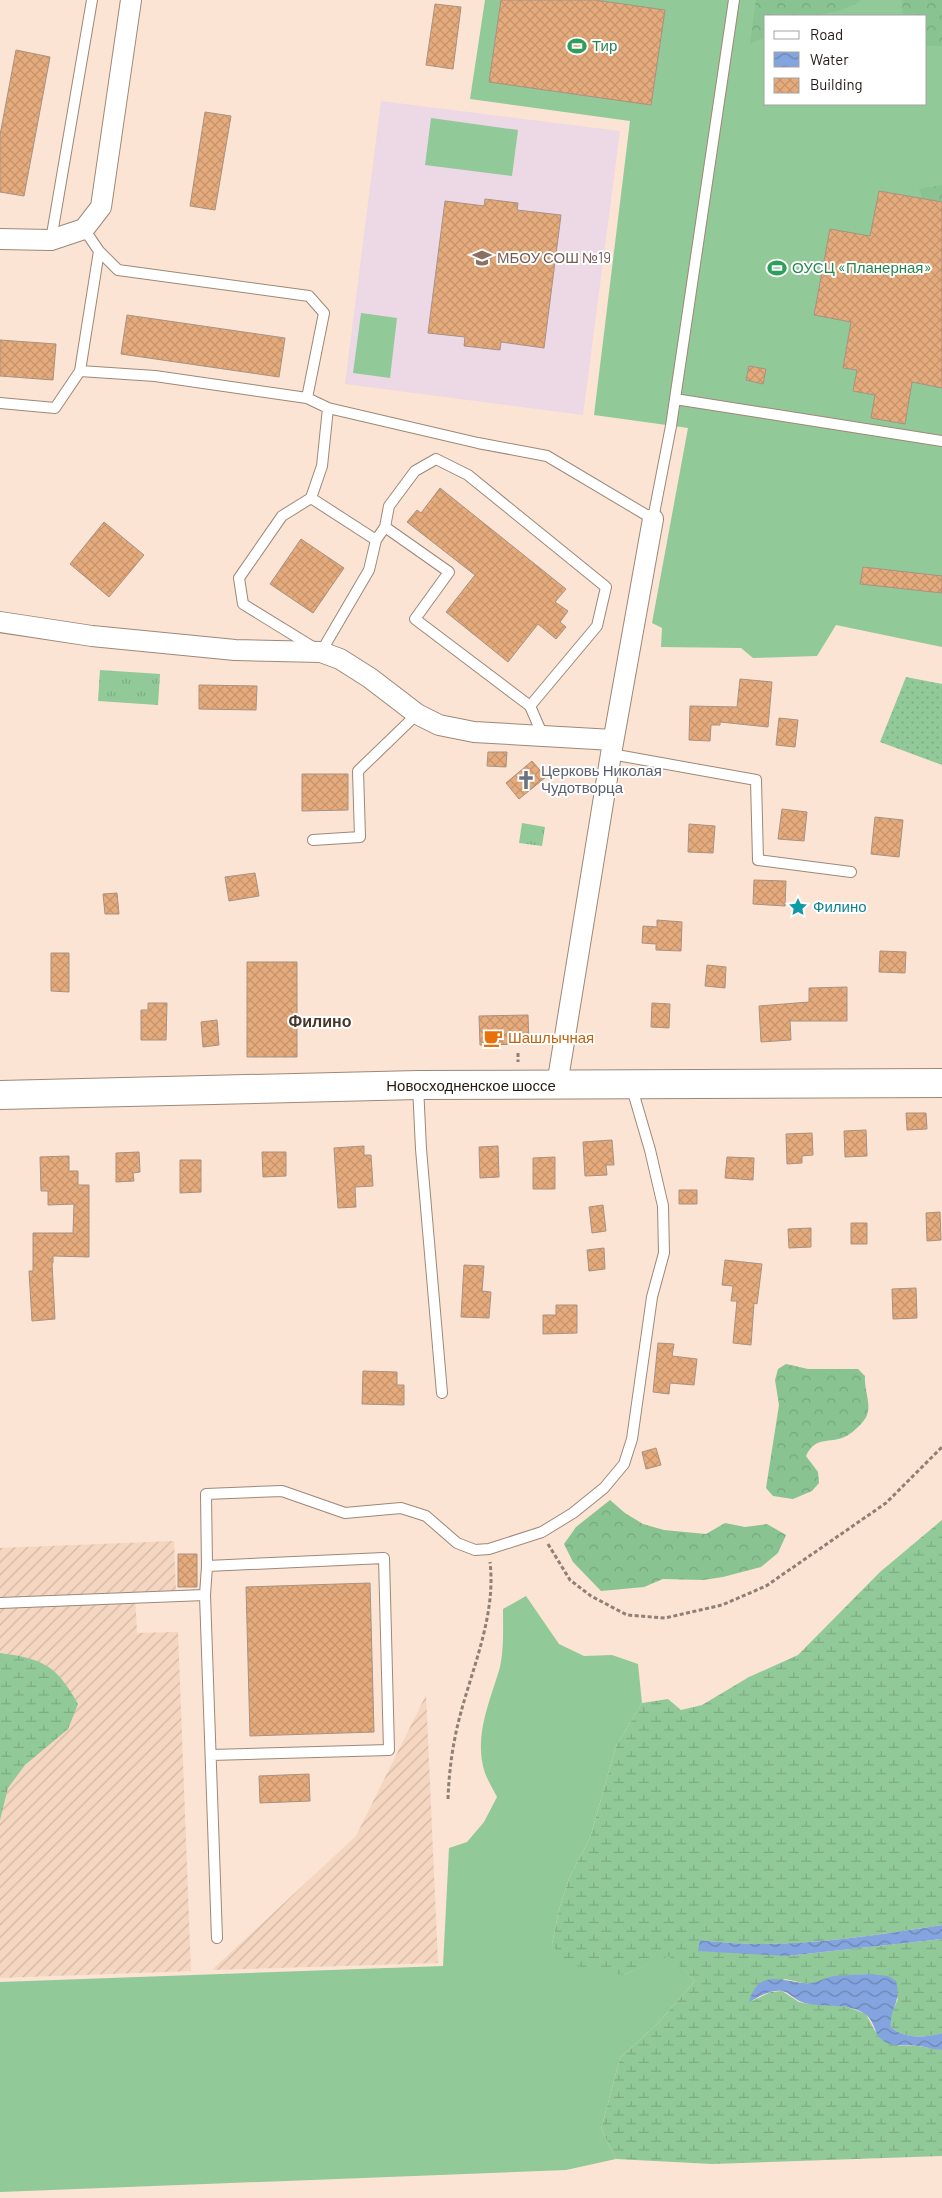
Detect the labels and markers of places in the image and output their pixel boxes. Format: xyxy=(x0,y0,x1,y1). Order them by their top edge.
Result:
sports icon: Тир xyxy=(566,35,588,57)
place label: Тир xyxy=(592,36,617,54)
school or university icon: МБОУ СОШ №19 xyxy=(471,247,493,269)
place label: МБОУ СОШ №19 xyxy=(497,248,611,266)
sports icon: ОУСЦ «Планерная» xyxy=(766,257,788,279)
place label: ОУСЦ «Планерная» xyxy=(792,258,932,276)
place label: Церковь Николая Чудотворца xyxy=(541,761,662,796)
church icon: Церковь Николая Чудотворца xyxy=(515,769,537,791)
place icon: Филино xyxy=(787,896,809,918)
place label: Филино xyxy=(813,897,867,915)
cafe icon: Шашлычная xyxy=(482,1027,504,1049)
place label: Шашлычная xyxy=(508,1028,594,1046)

